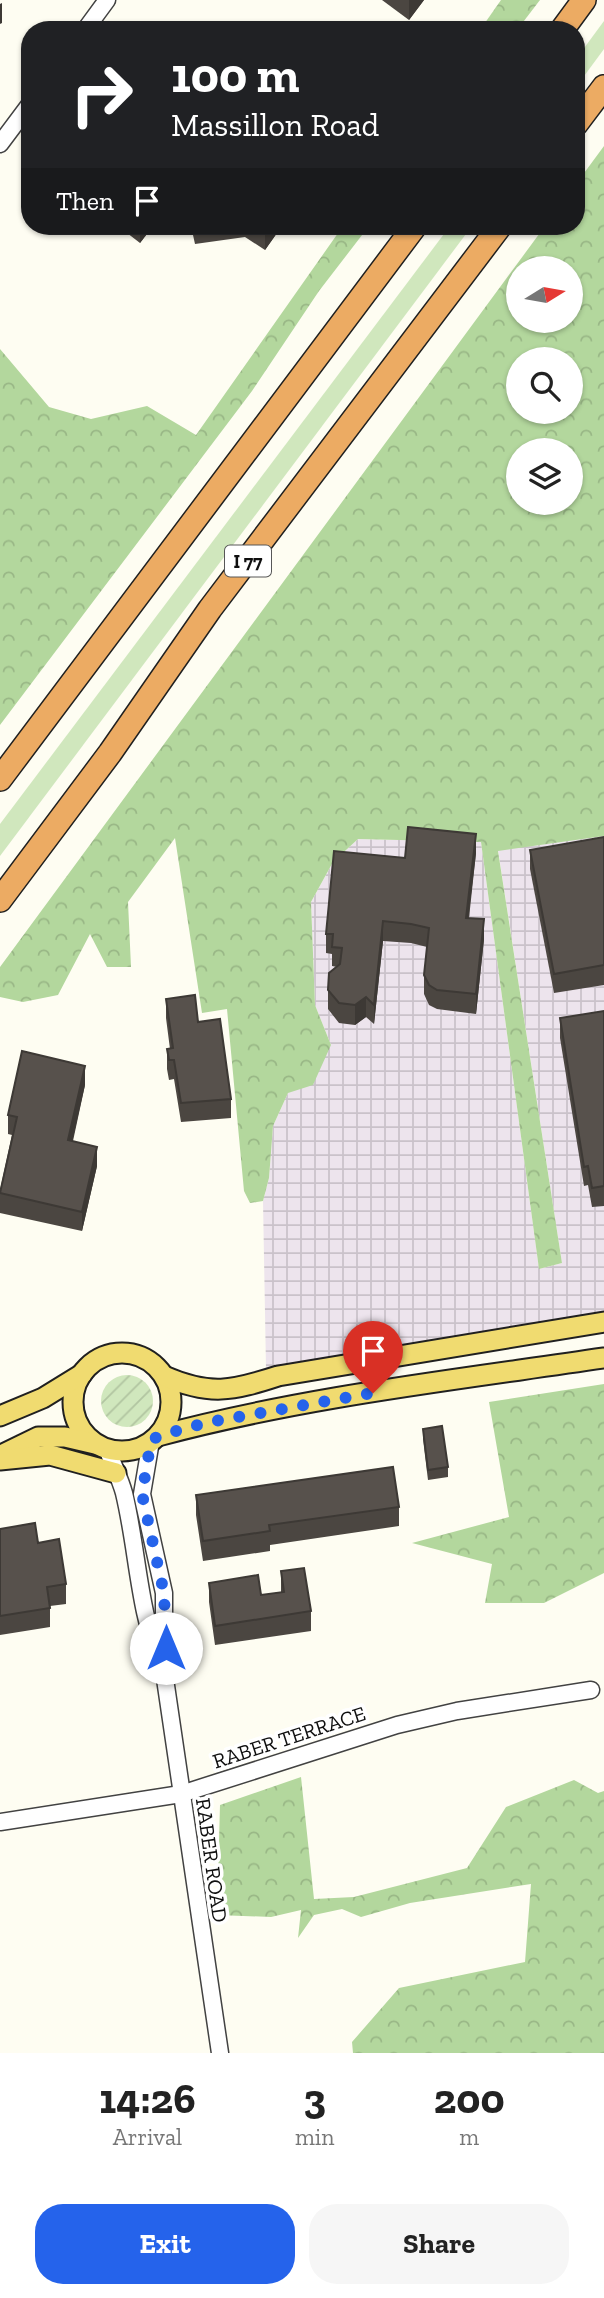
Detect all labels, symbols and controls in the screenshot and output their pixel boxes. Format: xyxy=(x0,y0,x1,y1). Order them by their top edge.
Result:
text: 100 m xyxy=(171,46,299,105)
icon: right xyxy=(56,49,147,140)
text: Massillon Road xyxy=(171,106,379,144)
icon: arrive xyxy=(128,182,166,220)
text: Then xyxy=(56,185,114,217)
north arrow xyxy=(506,256,583,332)
map controls xyxy=(506,256,583,515)
button: search xyxy=(506,347,583,424)
button: layers xyxy=(506,438,583,515)
road number: I 77 xyxy=(225,546,271,576)
pin xyxy=(343,1321,403,1393)
icon: arrive xyxy=(354,1332,392,1370)
position arrow xyxy=(129,1611,203,1685)
street label: RABER TERRACE xyxy=(209,1701,369,1773)
street label: RABER ROAD xyxy=(191,1796,233,1924)
text: 14:26 xyxy=(99,2073,196,2124)
text: 3 xyxy=(304,2073,326,2124)
text: 200 xyxy=(434,2073,505,2124)
text: Arrival xyxy=(113,2123,182,2151)
text: min xyxy=(295,2123,334,2151)
text: m xyxy=(459,2123,479,2151)
button: Exit xyxy=(35,2204,295,2284)
button: Share xyxy=(309,2204,569,2284)

